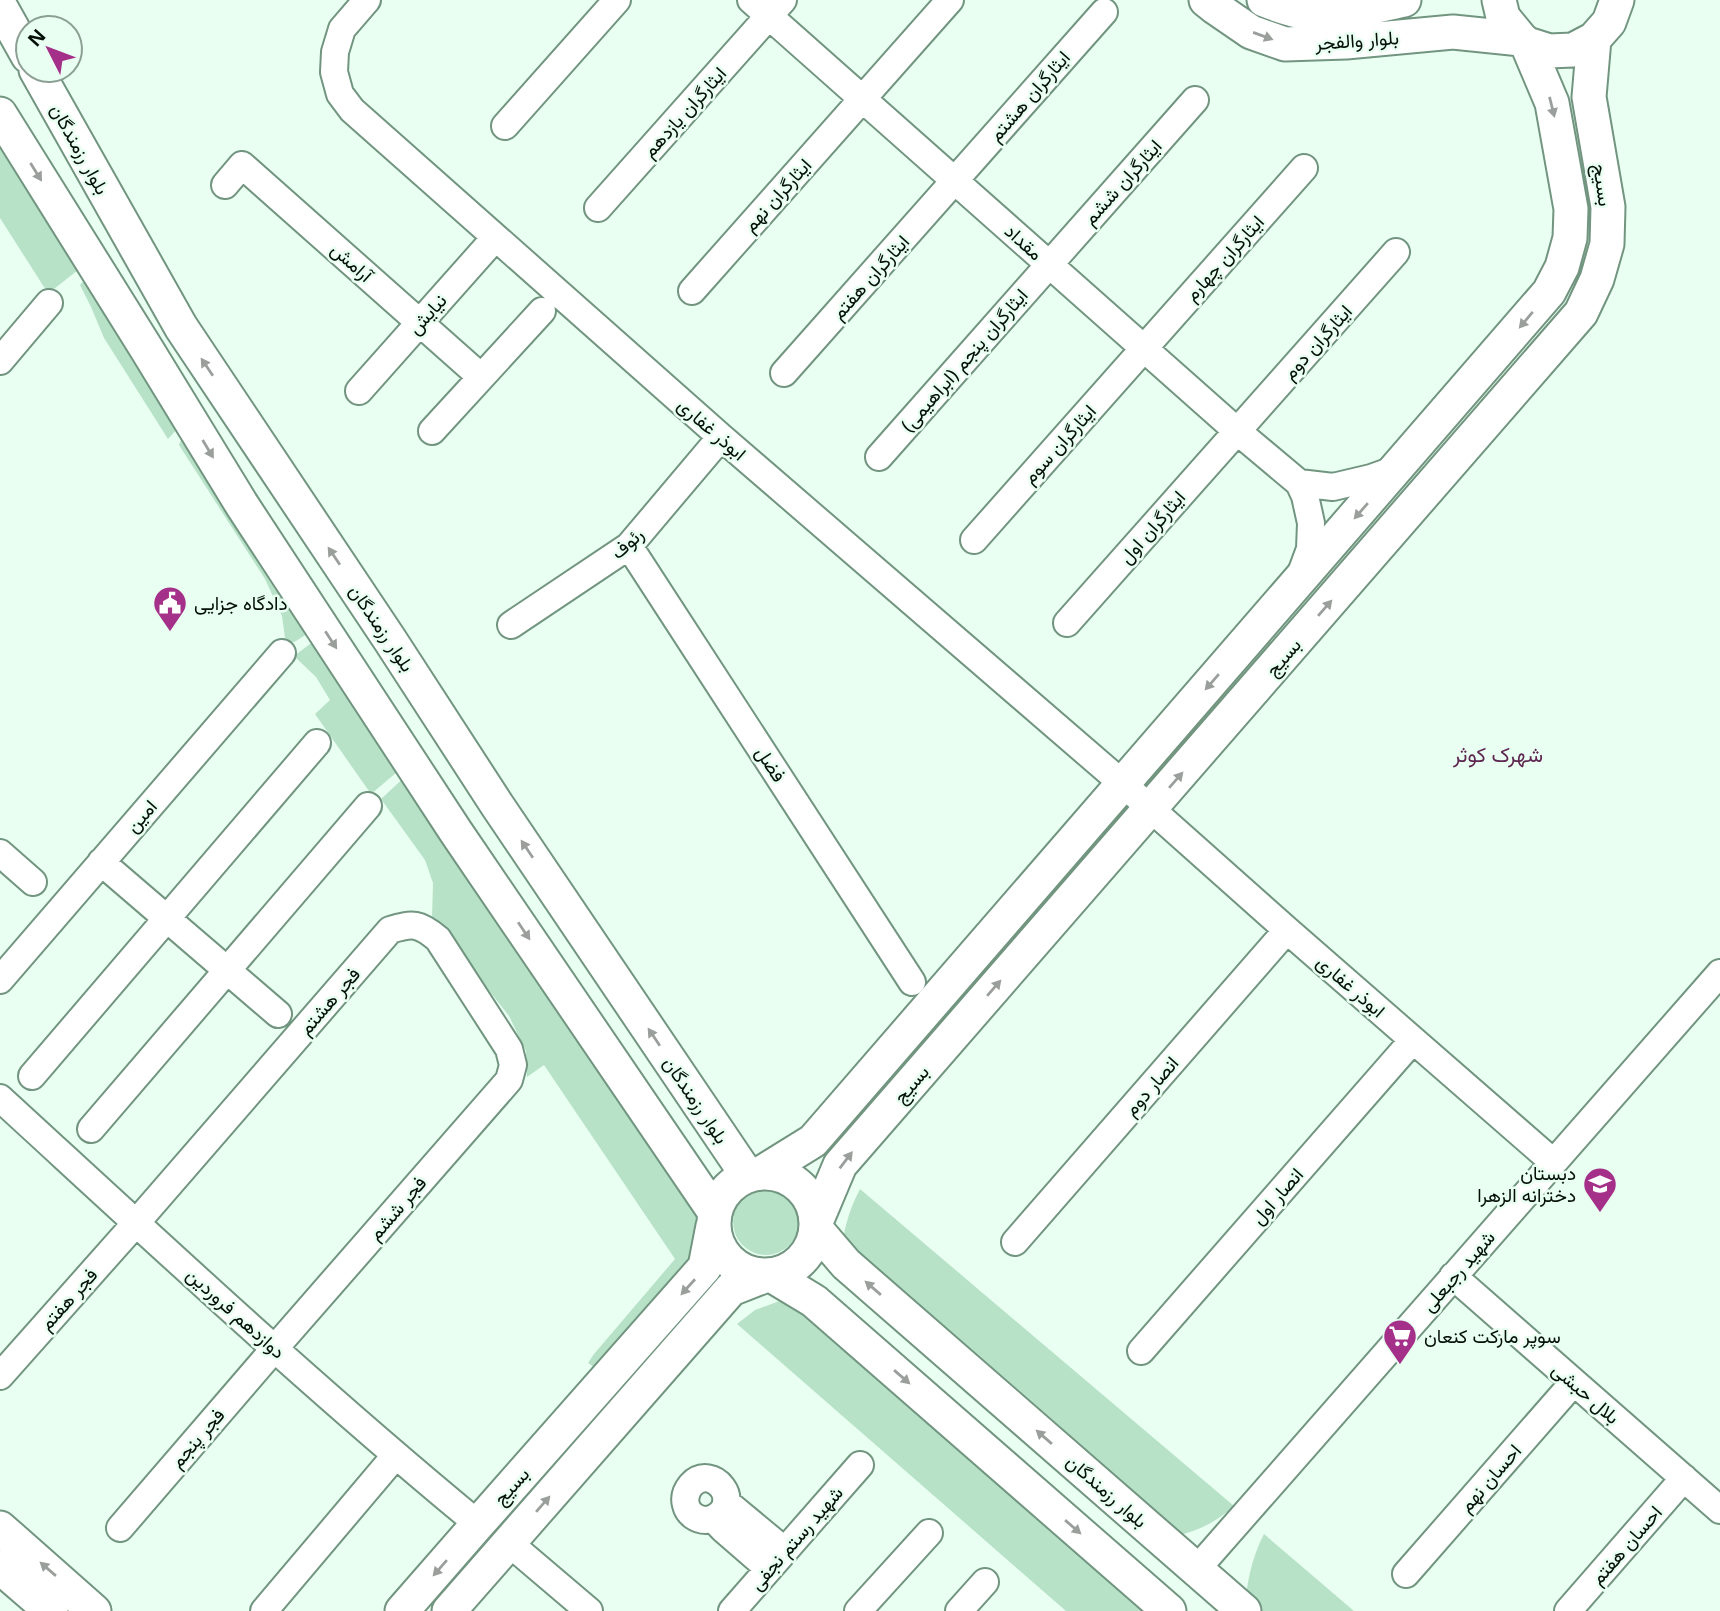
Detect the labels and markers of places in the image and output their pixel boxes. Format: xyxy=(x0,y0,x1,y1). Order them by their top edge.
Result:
public building icon: دادگاه جزایی xyxy=(151,584,189,633)
place label: دادگاه جزایی xyxy=(194,590,288,616)
place label: دبستان دخترانه الزهرا xyxy=(1477,1160,1576,1208)
school or university icon: دبستان دخترانه الزهرا xyxy=(1581,1165,1619,1214)
supermarket icon: سوپر مارکت کنعان xyxy=(1381,1317,1419,1366)
place label: سوپر مارکت کنعان xyxy=(1424,1323,1561,1350)

